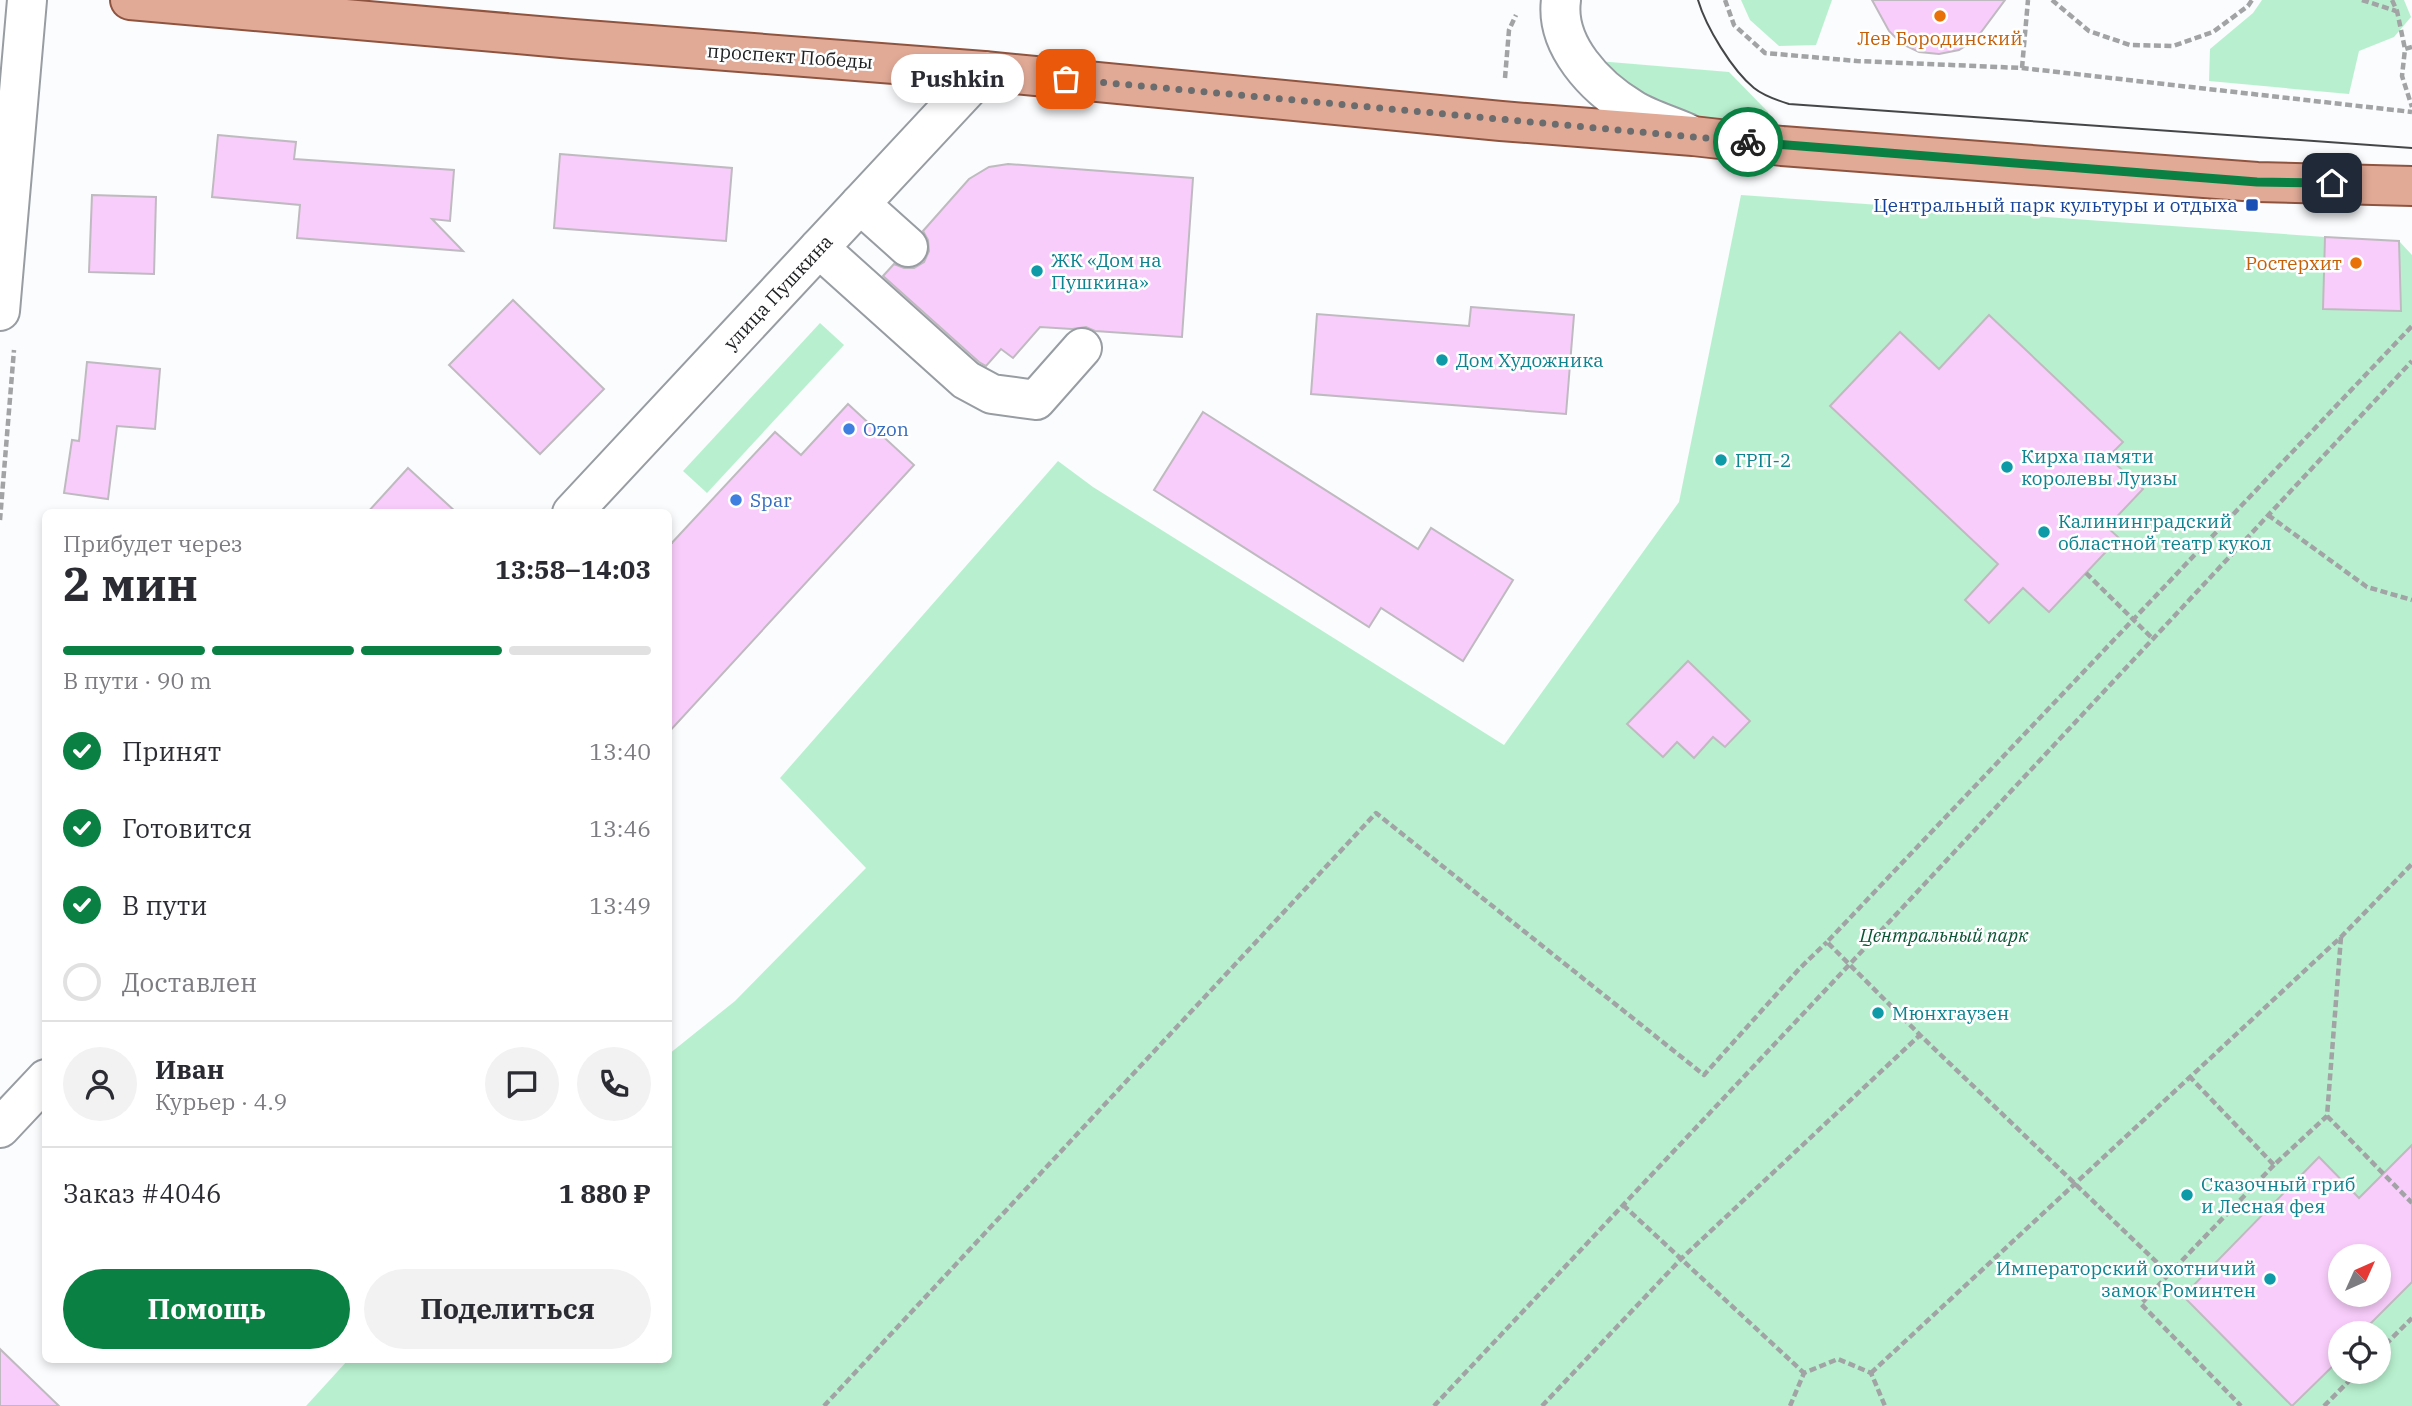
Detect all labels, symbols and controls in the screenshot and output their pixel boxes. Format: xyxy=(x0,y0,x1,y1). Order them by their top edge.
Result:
marker: Лев Бородинский xyxy=(1932,8,1948,24)
place label: Лев Бородинский xyxy=(1857,26,2023,50)
street label: проспект Победы xyxy=(706,38,874,74)
pin xyxy=(1036,49,1096,109)
callout: Pushkin xyxy=(891,55,1024,104)
icon: bag xyxy=(1047,60,1085,98)
text: Pushkin xyxy=(910,63,1005,93)
courier xyxy=(1713,107,1783,177)
icon: bike xyxy=(1729,123,1767,161)
pin xyxy=(2302,153,2362,213)
icon: home xyxy=(2313,164,2351,202)
place label: Центральный парк культуры и отдыха xyxy=(1873,193,2238,217)
marker: Центральный парк культуры и отдыха xyxy=(2244,197,2260,213)
street label: улица Пушкина xyxy=(718,229,838,355)
place label: ЖК «Дом на Пушкина» xyxy=(1051,248,1162,294)
place label: Ростерхит xyxy=(2245,251,2342,275)
marker: Ростерхит xyxy=(2348,255,2364,271)
marker: ЖК «Дом на Пушкина» xyxy=(1029,263,1045,279)
place label: Дом Художника xyxy=(1456,348,1604,372)
marker: Дом Художника xyxy=(1434,352,1450,368)
place label: Ozon xyxy=(863,417,909,441)
marker: Ozon xyxy=(841,421,857,437)
place label: Кирха памяти королевы Луизы xyxy=(2021,444,2178,490)
place label: ГРП-2 xyxy=(1735,448,1791,472)
marker: ГРП-2 xyxy=(1713,452,1729,468)
marker: Кирха памяти королевы Луизы xyxy=(1999,459,2015,475)
place label: Spar xyxy=(750,488,792,512)
marker: Spar xyxy=(728,492,744,508)
place label: Калининградский областной театр кукол xyxy=(2058,509,2272,555)
marker: Калининградский областной театр кукол xyxy=(2036,524,2052,540)
text: Прибудет через xyxy=(63,528,243,558)
text: 13:58–14:03 xyxy=(495,552,651,586)
text: 2 мин xyxy=(63,554,198,614)
text: В пути · 90 m xyxy=(63,665,212,695)
icon: check xyxy=(63,732,101,770)
text: Принят xyxy=(122,734,221,768)
text: 13:40 xyxy=(589,736,651,766)
icon: check xyxy=(63,809,101,847)
text: Готовится xyxy=(122,811,252,845)
text: 13:46 xyxy=(589,813,651,843)
icon: check xyxy=(63,886,101,924)
text: В пути xyxy=(122,888,207,922)
text: 13:49 xyxy=(589,890,651,920)
park label: Центральный парк xyxy=(1858,923,2029,947)
text: Доставлен xyxy=(122,965,257,999)
place label: Мюнхгаузен xyxy=(1892,1001,2009,1025)
marker: Мюнхгаузен xyxy=(1870,1005,1886,1021)
button: person xyxy=(63,1047,137,1121)
button: chat xyxy=(485,1047,559,1121)
button: phone xyxy=(577,1047,651,1121)
text: Иван xyxy=(155,1052,224,1086)
text: Курьер · 4.9 xyxy=(155,1086,287,1116)
place label: Сказочный гриб и Лесная фея xyxy=(2201,1172,2355,1218)
text: Заказ #4046 xyxy=(63,1176,222,1210)
text: 1 880 ₽ xyxy=(559,1176,651,1210)
marker: Сказочный гриб и Лесная фея xyxy=(2179,1187,2195,1203)
north arrow xyxy=(2328,1244,2390,1307)
map controls xyxy=(2328,1244,2391,1384)
place label: Императорский охотничий замок Роминтен xyxy=(1996,1256,2256,1302)
button: Помощь xyxy=(63,1269,350,1349)
button: Поделиться xyxy=(364,1269,651,1349)
marker: Императорский охотничий замок Роминтен xyxy=(2262,1271,2278,1287)
button: locate xyxy=(2328,1321,2391,1384)

